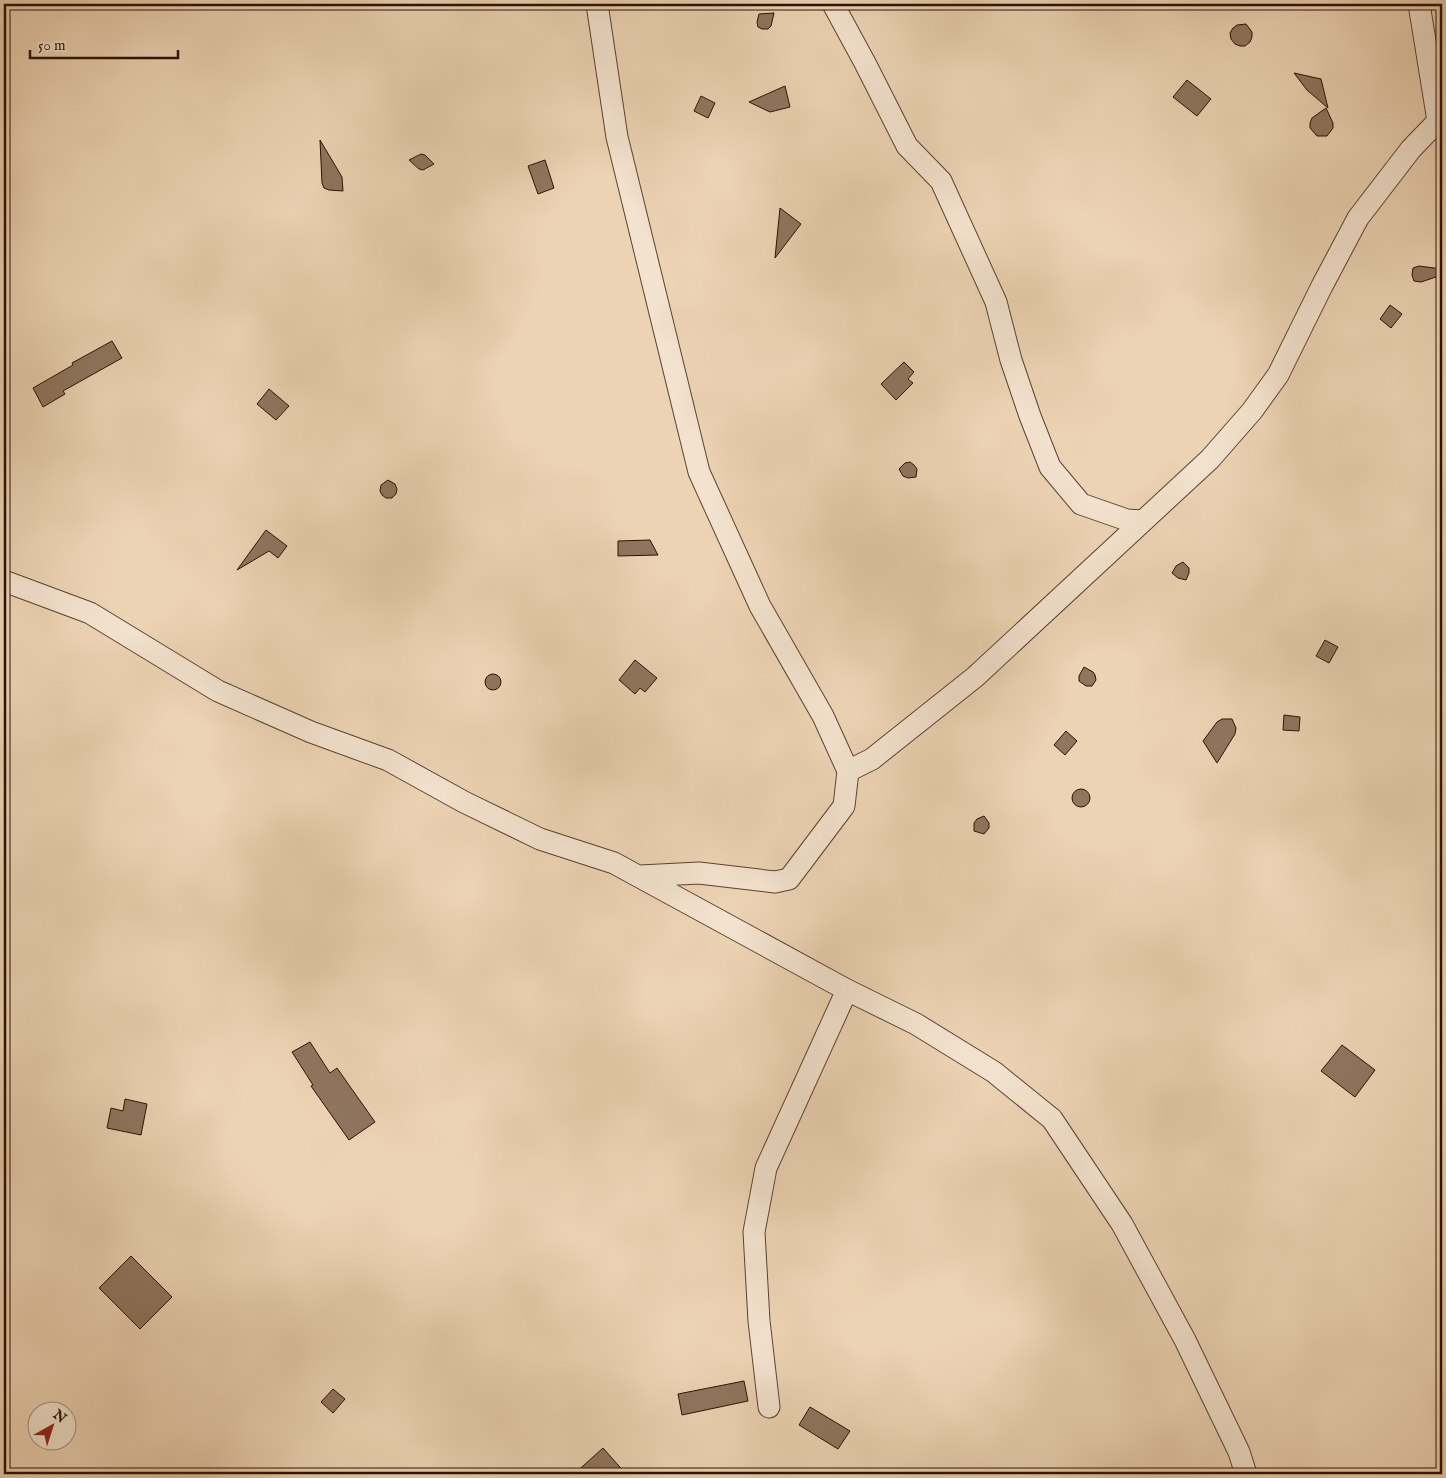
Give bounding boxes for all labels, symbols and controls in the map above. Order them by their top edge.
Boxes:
scale bar [30,28,178,60]
text: 50 m [38,36,66,55]
north arrow [28,1400,78,1450]
text: N [48,1405,70,1427]

